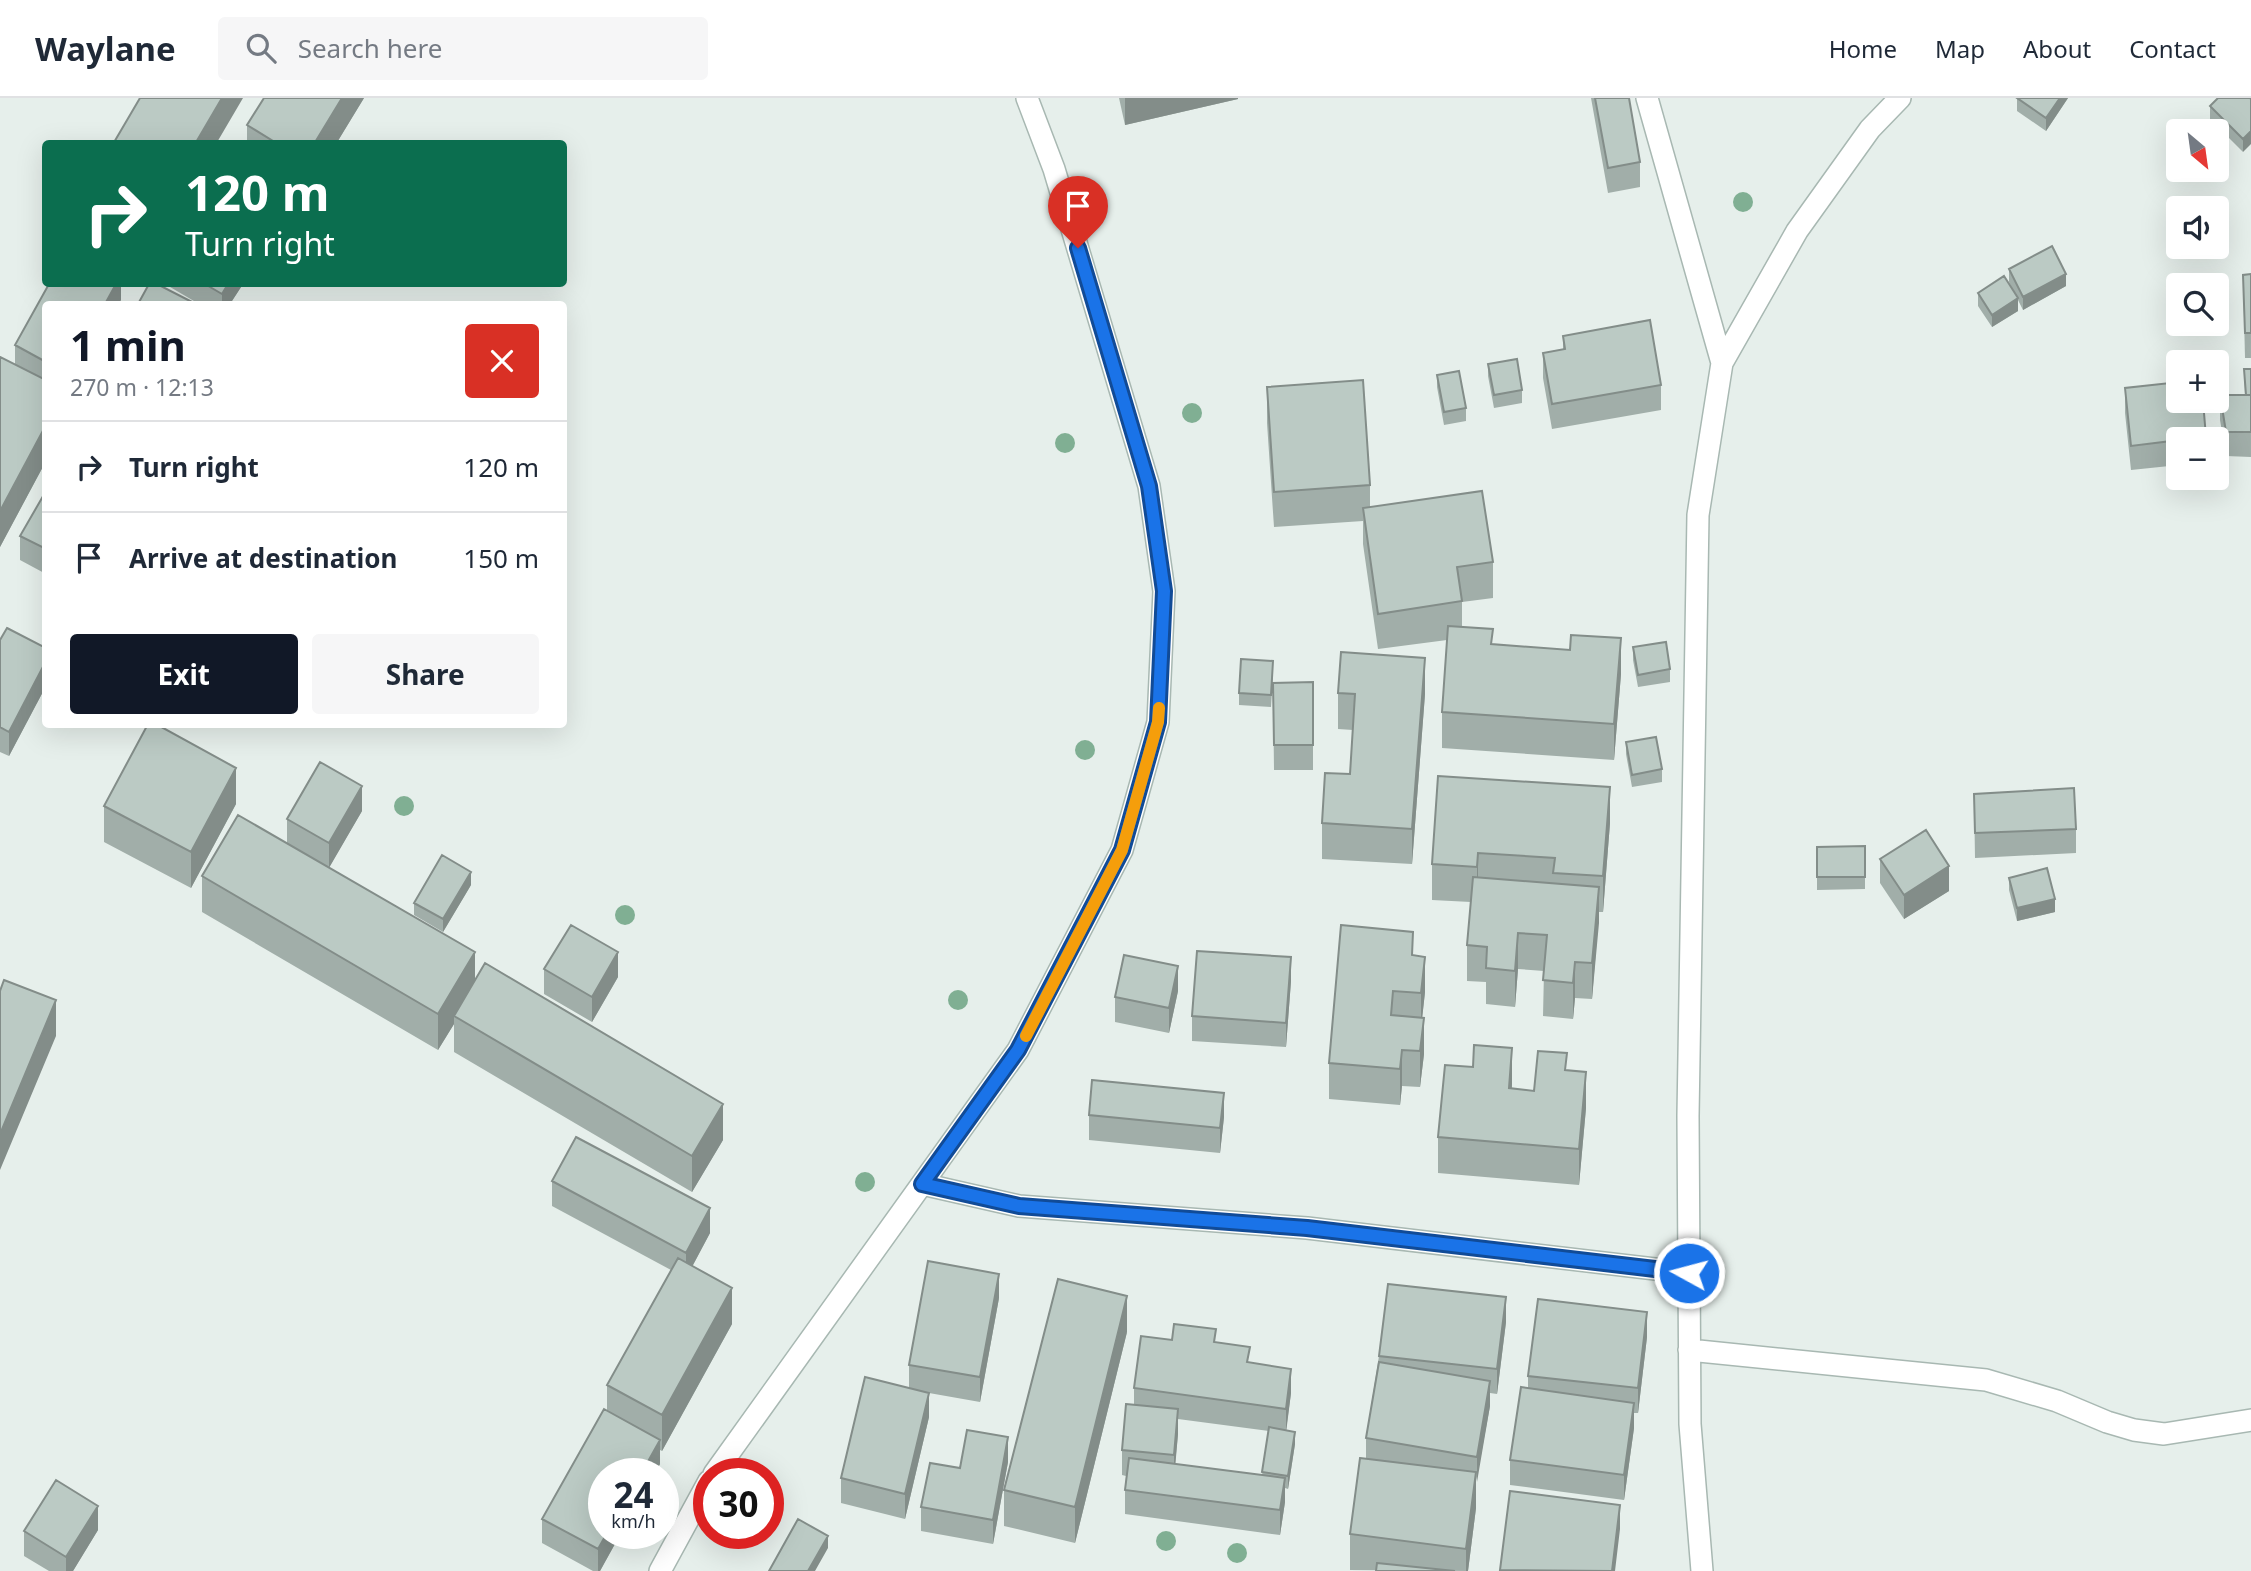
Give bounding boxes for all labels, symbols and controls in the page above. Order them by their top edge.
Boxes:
search box [218,17,708,80]
text: Waylane [35,26,176,71]
icon: search [242,29,280,67]
text: Search here [298,30,442,66]
text: Home [1829,32,1897,65]
text: Map [1935,32,1985,65]
text: About [2023,32,2091,65]
text: Contact [2129,32,2216,65]
north arrow [2166,119,2230,182]
map controls [2166,119,2229,490]
text: 120 m [185,159,330,225]
icon: right [70,168,161,259]
pin [1048,176,1108,248]
icon: arrive [1059,187,1097,225]
button: sound [2166,196,2229,259]
text: Turn right [185,222,335,265]
button: search [2166,273,2229,336]
text: 1 min [70,316,186,373]
button: close [465,324,539,398]
button: + [2166,350,2229,413]
text: 270 m · 12:13 [70,371,214,403]
button: − [2166,427,2229,490]
icon: right [70,448,108,486]
text: Turn right [129,449,259,485]
text: 120 m [463,449,539,485]
icon: arrive [70,539,108,577]
text: Arrive at destination [129,540,398,576]
text: 150 m [463,540,539,576]
button: Exit [70,634,298,714]
button: Share [312,634,539,714]
position arrow [1652,1236,1726,1310]
speed limit sign: 30 [693,1458,784,1549]
text: 24 [613,1471,654,1518]
text: km/h [611,1509,656,1533]

